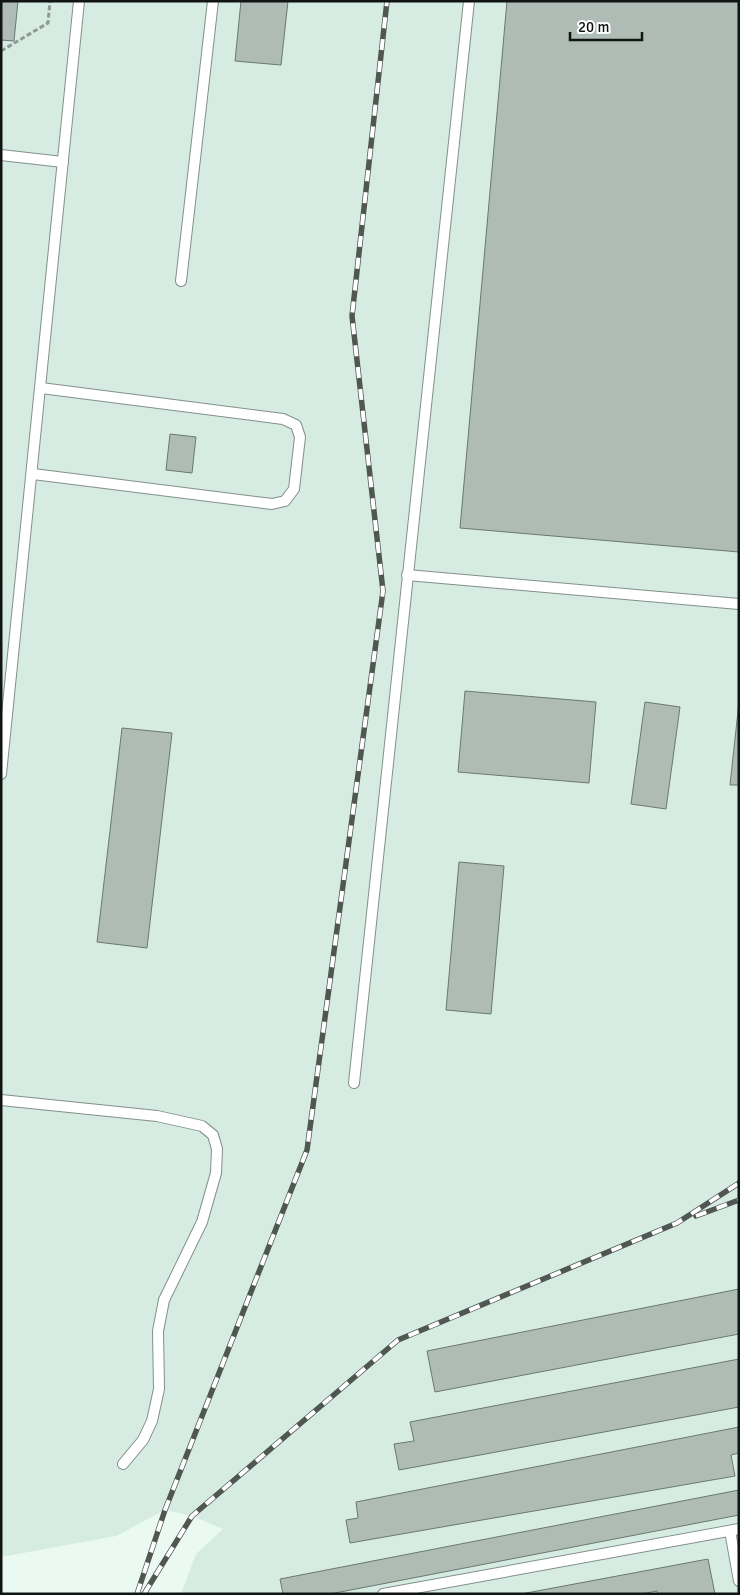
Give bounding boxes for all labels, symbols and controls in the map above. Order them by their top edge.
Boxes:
scale bar [570,10,642,42]
text: 20 m [578,18,609,36]

